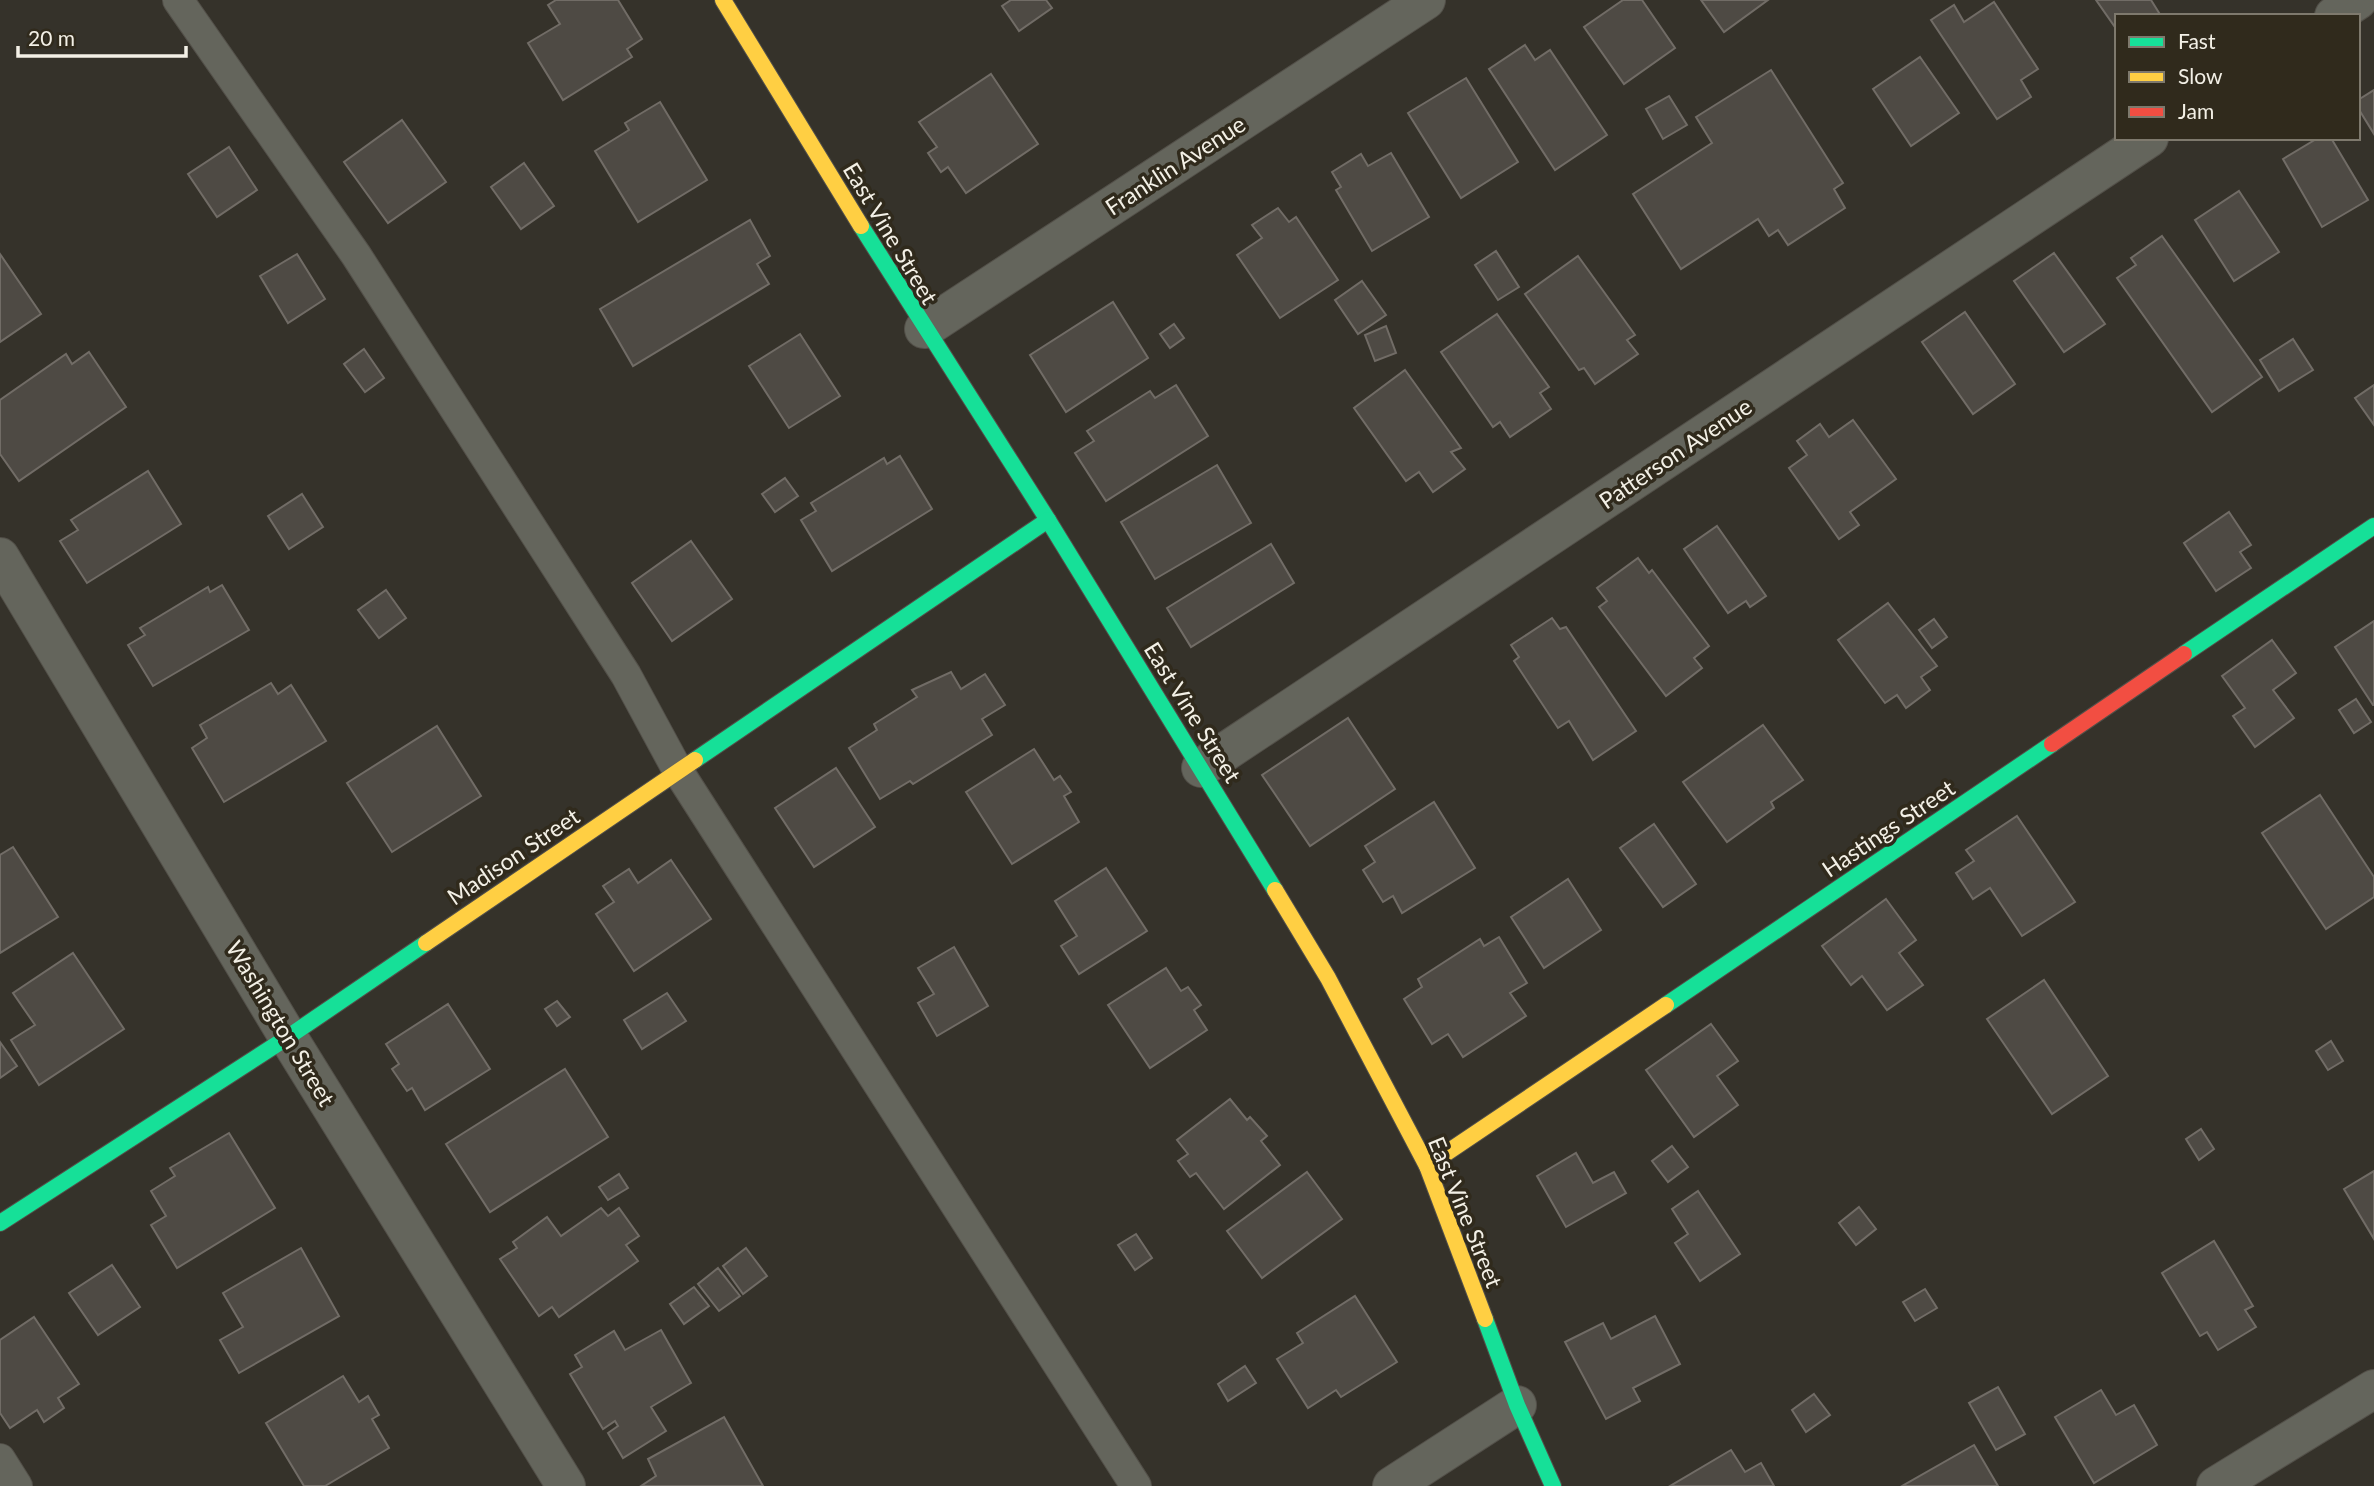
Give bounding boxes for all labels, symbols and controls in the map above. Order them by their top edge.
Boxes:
scale bar [18,14,186,58]
legend [2115,14,2360,140]
text: 20 m [28,25,75,50]
text: Fast [2178,28,2216,53]
text: Slow [2178,63,2223,88]
text: Jam [2178,98,2214,123]
street label: Franklin Avenue [1100,109,1250,221]
street label: East Vine Street [838,157,945,310]
street label: Patterson Avenue [1593,392,1757,514]
street label: East Vine Street [1139,637,1248,788]
street label: Hastings Street [1816,773,1960,883]
street label: Madison Street [442,801,585,910]
street label: Washington Street [221,935,342,1111]
street label: East Vine Street [1423,1132,1509,1292]

